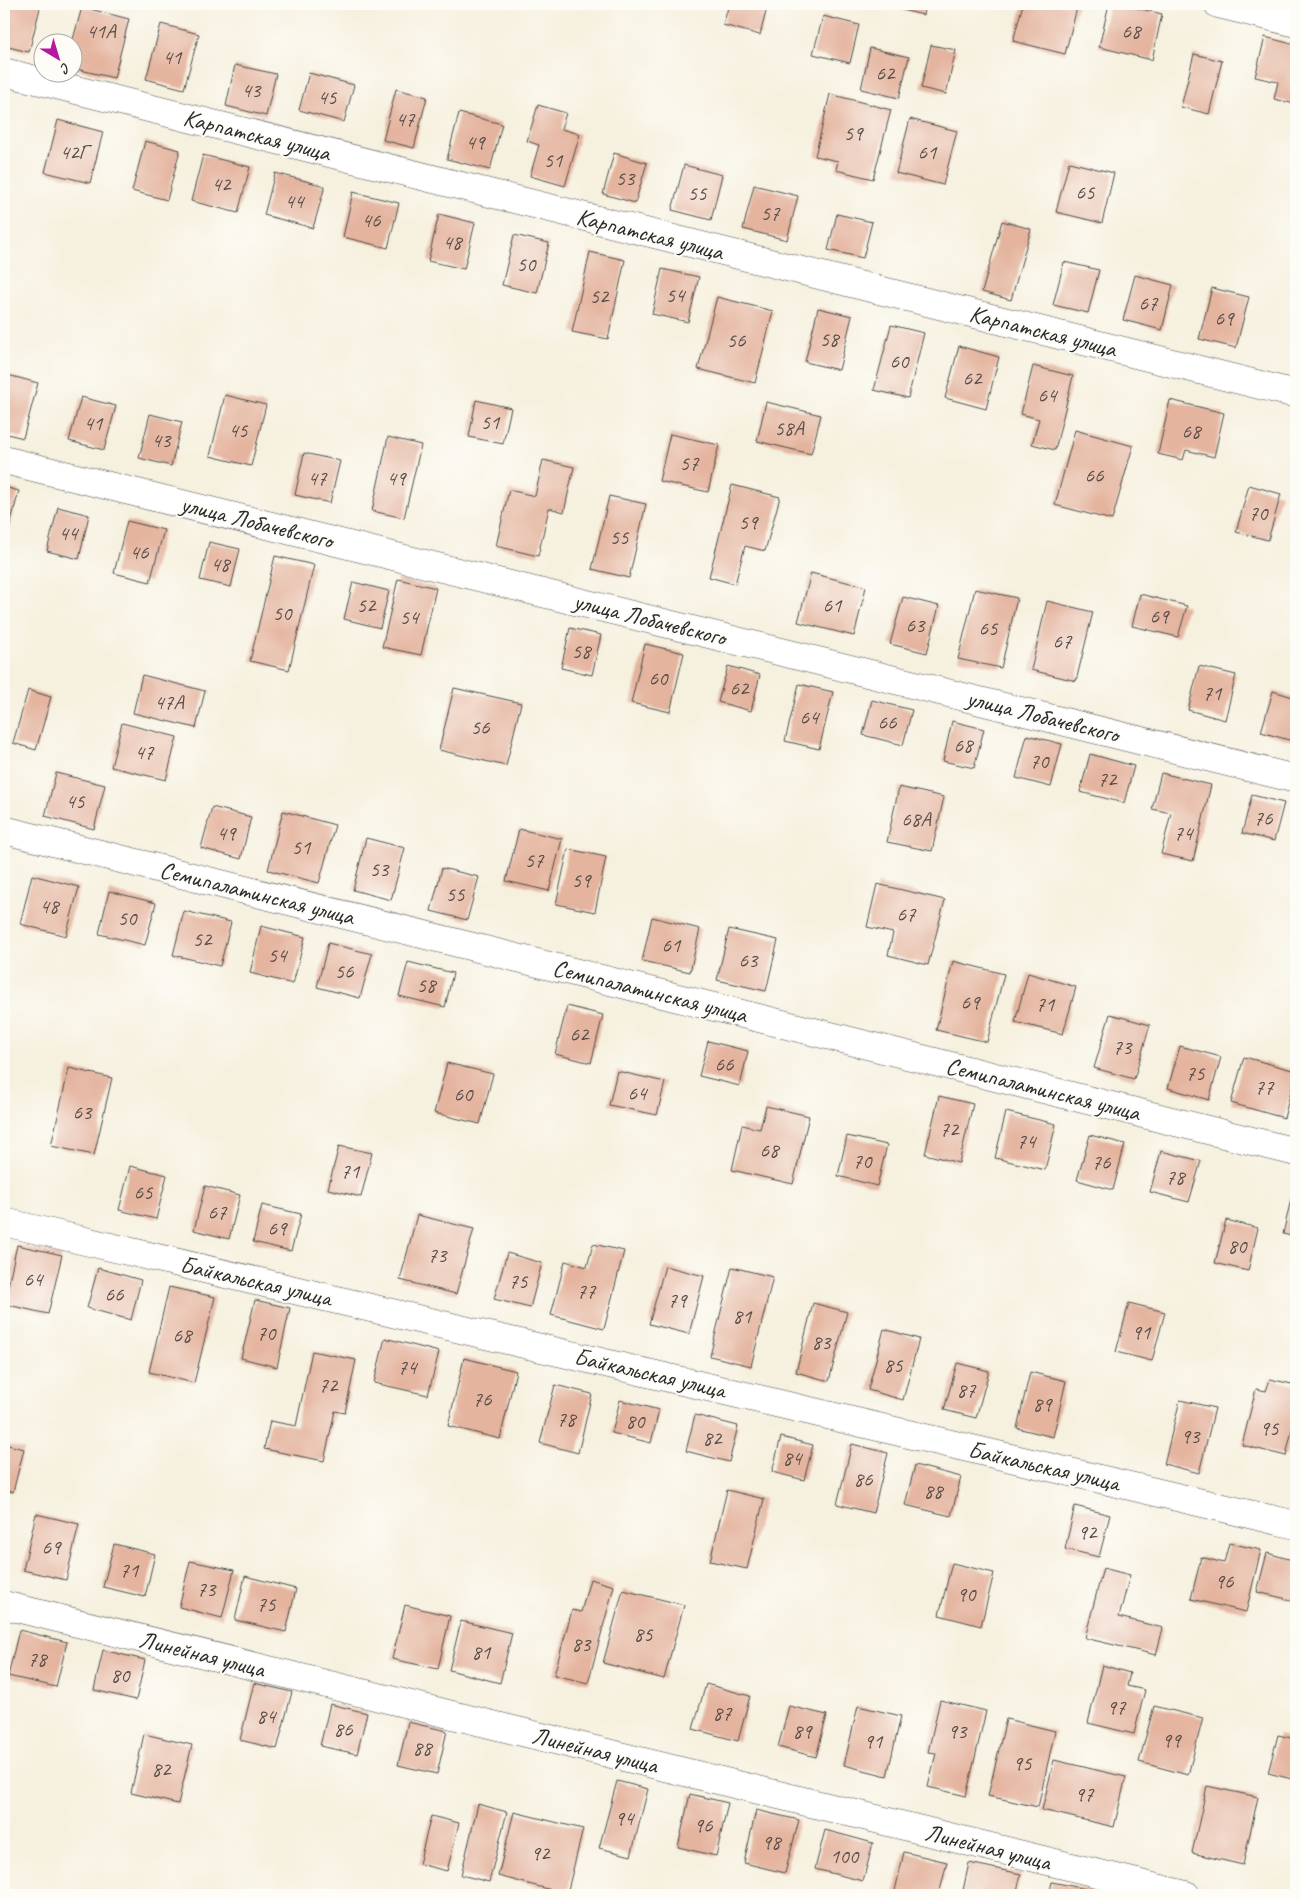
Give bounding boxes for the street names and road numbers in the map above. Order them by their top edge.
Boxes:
street label: Карпатская улица [181,102,335,168]
street label: Карпатская улица [574,201,728,267]
street label: Карпатская улица [967,298,1121,364]
street label: улица Лобачевского [176,488,339,556]
street label: улица Лобачевского [569,585,732,653]
street label: улица Лобачевского [962,682,1125,750]
street label: Семипалатинская улица [157,854,359,932]
street label: Семипалатинская улица [550,952,752,1030]
street label: Семипалатинская улица [943,1050,1145,1128]
street label: Байкальская улица [177,1249,337,1313]
street label: Байкальская улица [571,1341,731,1405]
street label: Байкальская улица [965,1434,1125,1498]
street label: Линейная улица [136,1624,269,1684]
street label: Линейная улица [529,1720,662,1780]
street label: Линейная улица [922,1817,1055,1877]

